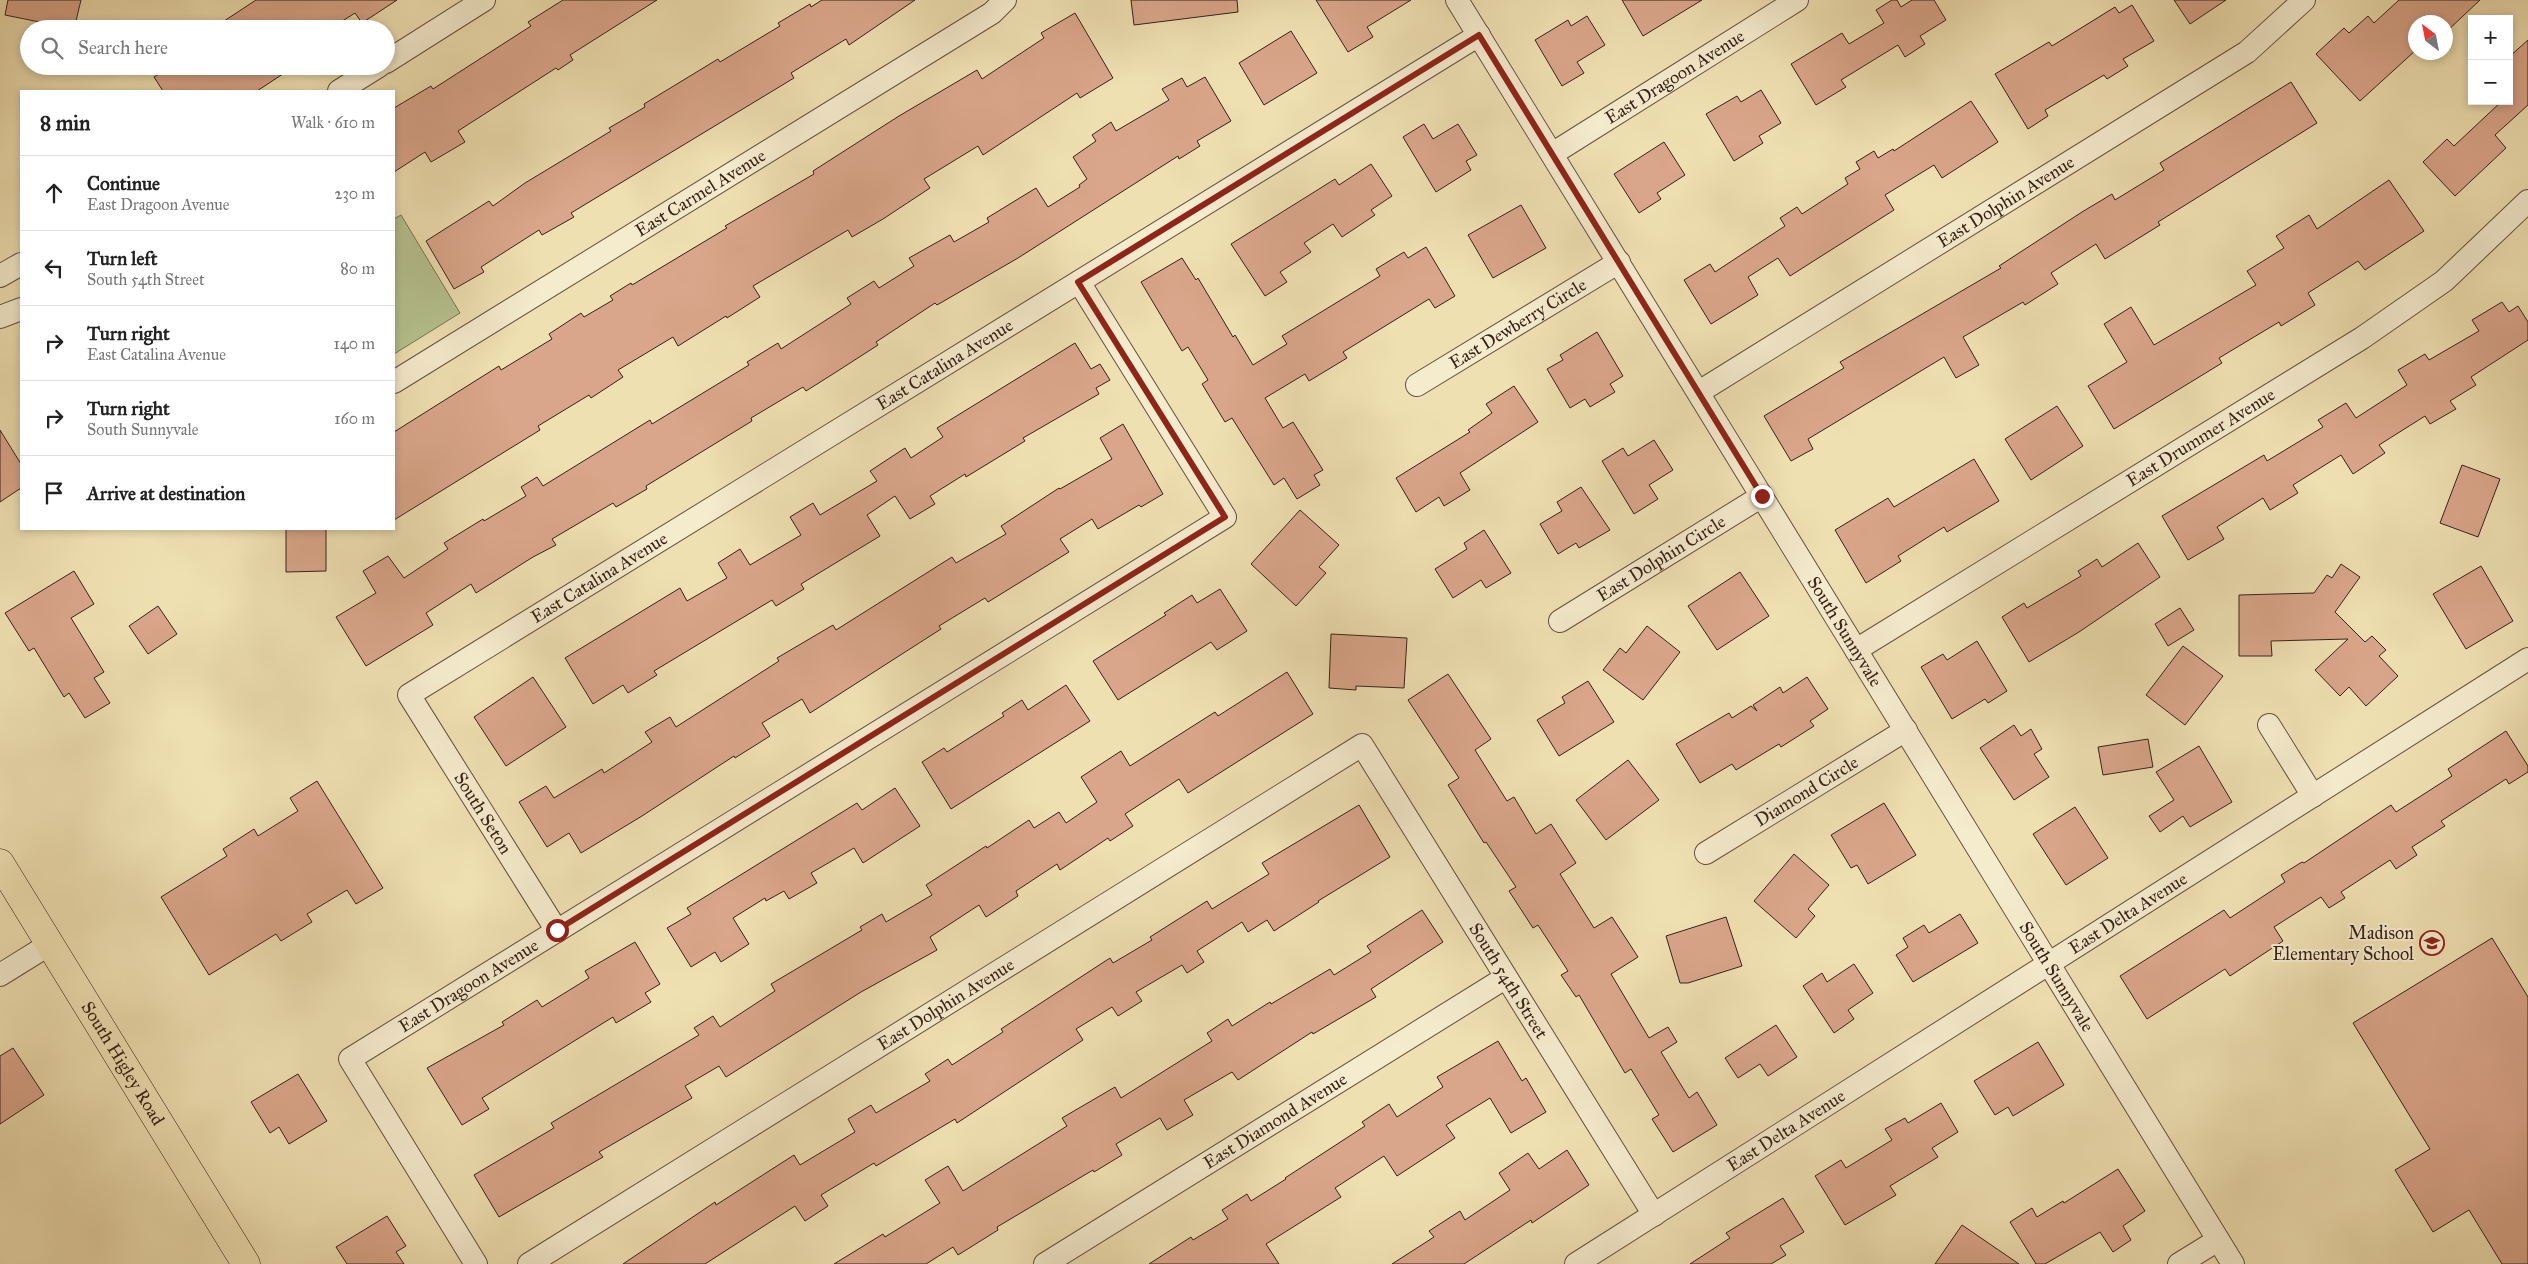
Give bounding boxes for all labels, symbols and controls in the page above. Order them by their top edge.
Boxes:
north arrow [2408,15,2453,60]
map controls [2468,15,2513,105]
button: + [2468,15,2513,60]
search box [20,20,395,75]
street label: East Dragoon Avenue [1601,25,1749,129]
icon: search [38,34,66,62]
text: Search here [78,36,168,59]
button: − [2468,60,2513,105]
text: 8 min [40,110,90,136]
text: Walk · 610 m [291,113,375,132]
street label: East Carmel Avenue [631,144,770,242]
street label: East Dolphin Avenue [1933,151,2078,252]
text: Continue [87,172,160,195]
icon: ahead [40,179,68,207]
text: 230 m [335,184,375,203]
text: East Dragoon Avenue [87,195,230,214]
text: Turn left [87,247,157,270]
icon: left [40,254,68,282]
text: 80 m [340,259,375,278]
text: South 54th Street [87,270,205,289]
street label: East Dewberry Circle [1445,273,1590,374]
street label: East Catalina Avenue [872,314,1017,415]
text: Turn right [87,322,170,345]
icon: right [40,329,68,357]
text: 140 m [334,334,375,353]
text: East Catalina Avenue [87,345,226,364]
street label: East Drummer Avenue [2122,383,2279,492]
text: Turn right [87,397,170,420]
icon: right [40,404,68,432]
text: 160 m [334,409,375,428]
text: South Sunnyvale [87,420,199,439]
icon: arrive [40,479,68,507]
text: Arrive at destination [87,482,245,505]
route end [1751,485,1774,508]
street label: East Dolphin Circle [1593,510,1729,606]
street label: East Catalina Avenue [527,527,672,628]
street label: South Sunnyvale [1802,572,1887,691]
street label: Diamond Circle [1751,751,1862,831]
street label: South Seton [449,768,517,858]
street label: East Delta Avenue [2065,868,2191,959]
street label: South Sunnyvale [2014,917,2099,1036]
route start [546,919,569,942]
street label: South 54th Street [1464,919,1553,1043]
place label: Madison Elementary School [2272,922,2414,965]
school or university icon: Madison Elementary School [2419,930,2445,956]
street label: East Dragoon Avenue [394,934,542,1037]
street label: East Dolphin Avenue [873,953,1018,1055]
street label: South Higley Road [77,997,169,1129]
street label: East Diamond Avenue [1199,1068,1351,1174]
street label: East Delta Avenue [1723,1085,1849,1176]

